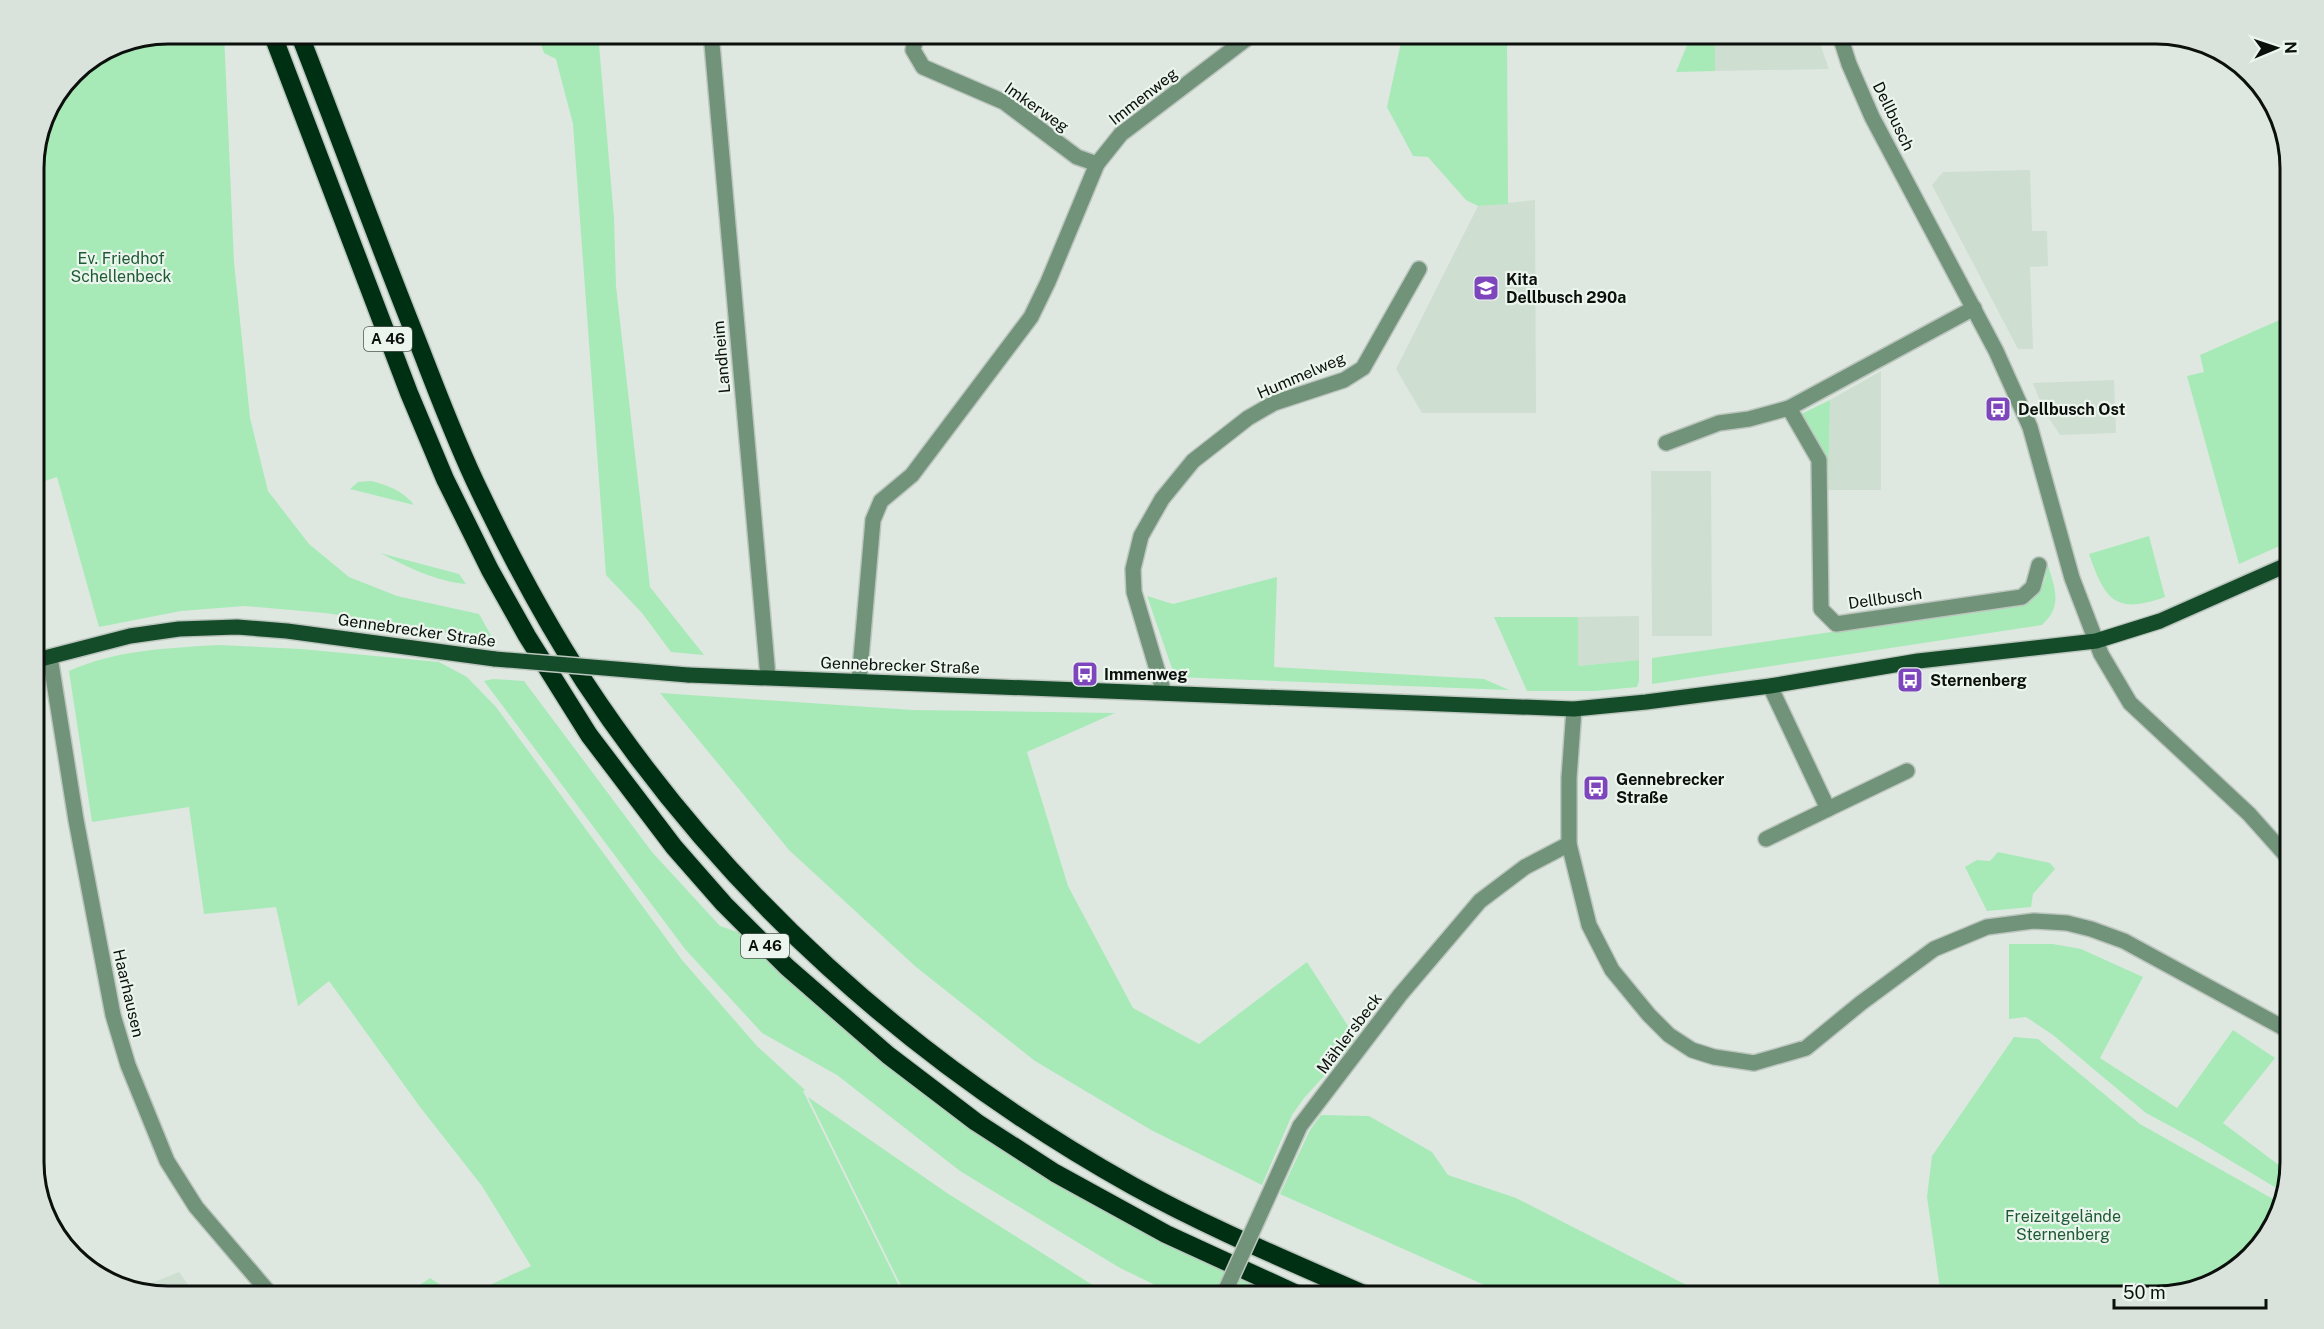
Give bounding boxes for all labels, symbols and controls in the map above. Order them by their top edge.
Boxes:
north arrow [2246,18,2306,78]
text: N [2281,41,2300,54]
street label: Immenweg [1105,64,1181,129]
street label: Imkerweg [1001,78,1072,136]
street label: Dellbusch [1869,79,1918,154]
park label: Ev. Friedhof Schellenbeck [70,249,172,286]
place label: Kita Dellbusch 290a [1506,270,1626,307]
school or university icon: Kita Dellbusch 290a [1471,273,1501,303]
street label: Landheim [709,320,734,394]
road number: A 46 [364,327,412,351]
street label: Hummelweg [1254,348,1348,403]
bus stop icon: Dellbusch Ost [1983,394,2013,424]
place label: Dellbusch Ost [2018,400,2126,419]
street label: Dellbusch [1847,584,1923,613]
street label: Gennebrecker Straße [337,610,497,651]
street label: Gennebrecker Straße [820,653,980,678]
bus stop icon: Immenweg [1070,659,1100,689]
place label: Immenweg [1104,665,1188,684]
bus stop icon: Sternenberg [1895,665,1925,695]
place label: Sternenberg [1930,671,2027,690]
place label: Gennebrecker Straße [1616,770,1725,807]
bus stop icon: Gennebrecker Straße [1581,773,1611,803]
road number: A 46 [741,934,789,958]
street label: Haarhausen [109,947,148,1039]
street label: Mählersbeck [1313,989,1386,1077]
park label: Freizeitgelände Sternenberg [2005,1207,2121,1244]
scale bar [2114,1272,2266,1310]
text: 50 m [2123,1282,2166,1303]

